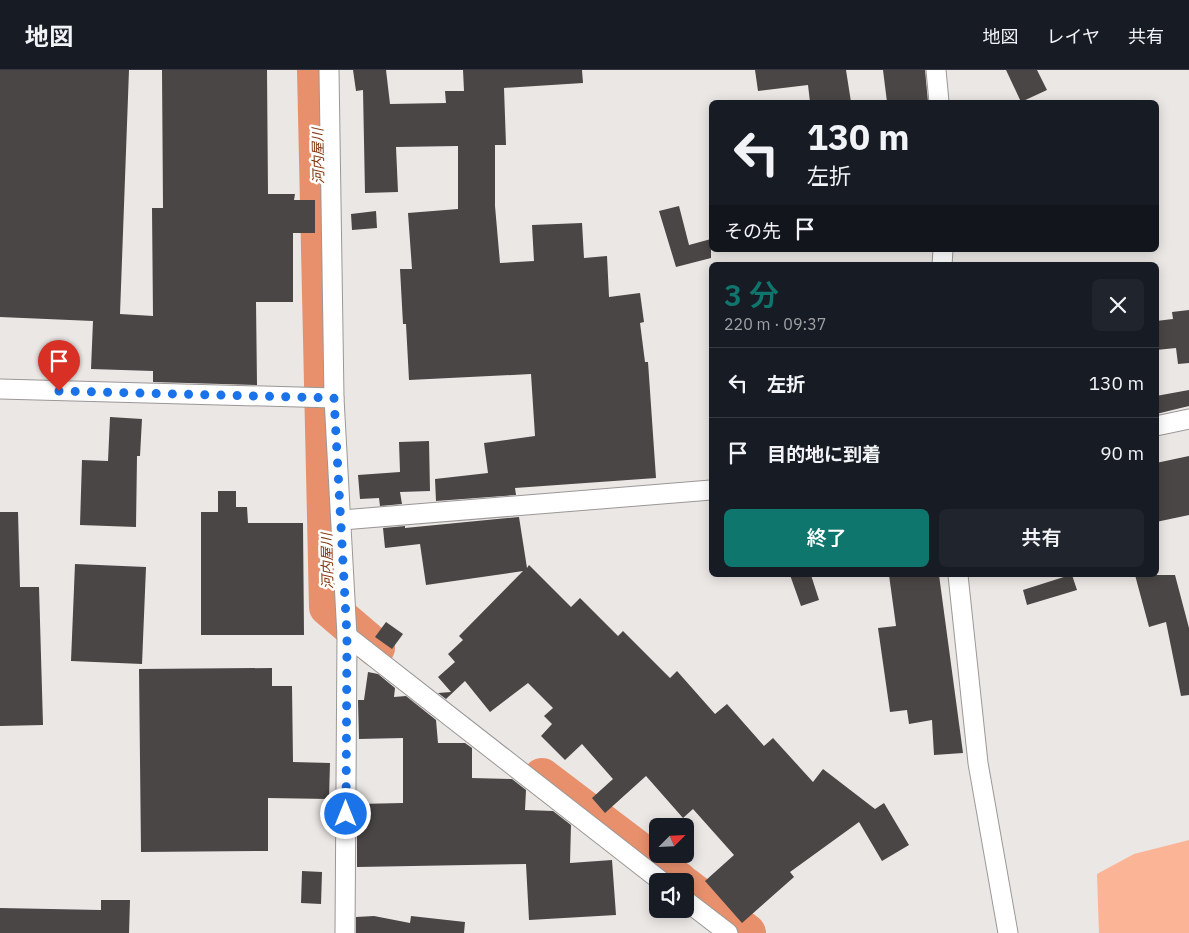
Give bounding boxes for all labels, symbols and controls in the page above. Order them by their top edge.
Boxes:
text: 地図 [25,20,73,52]
text: 地図 [983,25,1019,48]
text: レイヤ [1047,25,1100,48]
text: 共有 [1128,25,1164,48]
text: 130 m [807,114,910,160]
icon: left [724,120,789,185]
water label: 河内屋川 [308,126,327,184]
text: 左折 [807,161,851,190]
icon: arrive [791,215,819,243]
text: その先 [724,219,781,243]
text: 3 分 [724,275,779,314]
button: close [1092,279,1144,331]
text: 220 m · 09:37 [724,314,826,334]
pin [38,340,80,391]
icon: arrive [45,347,73,375]
icon: left [724,369,752,397]
text: 130 m [1089,371,1144,395]
text: 左折 [767,372,805,396]
icon: arrive [724,439,752,467]
text: 90 m [1100,441,1144,465]
text: 目的地に到着 [767,442,881,466]
button: 終了 [724,509,929,567]
button: 共有 [939,509,1144,567]
water label: 河内屋川 [317,531,336,589]
position arrow [319,787,371,839]
north arrow [649,818,694,862]
map controls [649,818,694,918]
button: sound [649,873,694,918]

